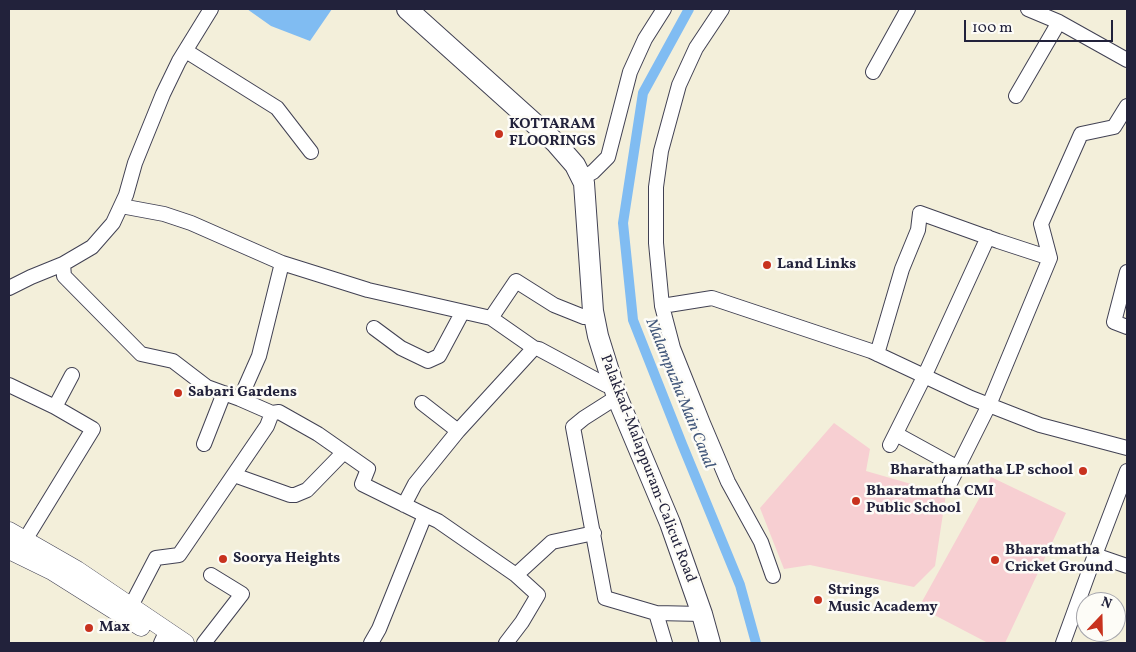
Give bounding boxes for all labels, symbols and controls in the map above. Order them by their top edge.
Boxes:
scale bar [966,10,1115,42]
text: 100 m [972,18,1012,39]
place label: KOTTARAM FLOORINGS [509,116,596,151]
marker: KOTTARAM FLOORINGS [493,128,505,140]
place label: Land Links [777,256,856,274]
marker: Land Links [761,259,773,271]
water label: Malampuzha Main Canal [640,316,718,472]
street label: Palakkad-Malappuram-Calicut Road [595,353,699,585]
place label: Sabari Gardens [188,384,297,402]
marker: Sabari Gardens [172,387,184,399]
place label: Bharathamatha LP school [890,462,1073,480]
marker: Bharathamatha LP school [1077,465,1089,477]
place label: Bharatmatha CMI Public School [866,483,994,518]
marker: Bharatmatha CMI Public School [850,495,862,507]
place label: Bharatmatha Cricket Ground [1005,542,1113,577]
place label: Soorya Heights [233,550,340,568]
marker: Soorya Heights [217,553,229,565]
marker: Bharatmatha Cricket Ground [989,554,1001,566]
place label: Strings Music Academy [828,582,938,617]
north arrow [1076,592,1126,642]
text: N [1098,593,1114,614]
marker: Strings Music Academy [812,594,824,606]
place label: Max [99,619,130,637]
marker: Max [83,622,95,634]

